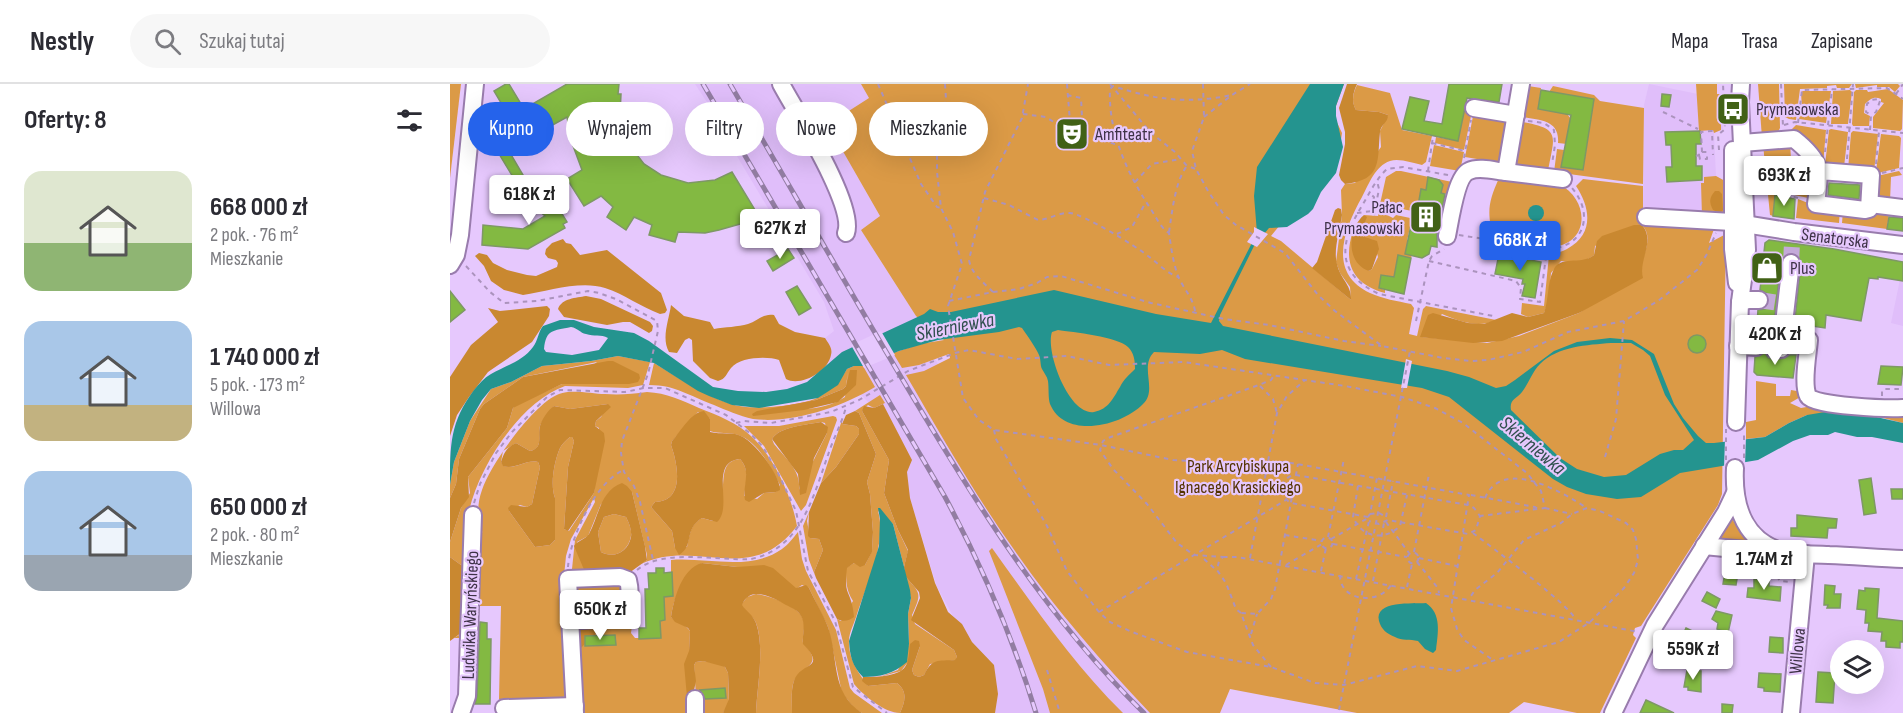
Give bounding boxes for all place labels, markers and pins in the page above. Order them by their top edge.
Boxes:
bus stop icon: Prymasowska [1715,91,1751,127]
place label: Prymasowska [1756,99,1839,120]
theatre icon: Amfiteatr [1054,116,1090,152]
place label: Amfiteatr [1094,124,1153,145]
pin: 693K zł [1729,156,1839,207]
pin: 618K zł [474,175,584,226]
place label: Pałac Prymasowski [1324,197,1403,239]
building icon: Pałac Prymasowski [1408,199,1444,235]
pin: 627K zł [725,209,835,260]
pin: 668K zł [1465,221,1575,272]
shop icon: Plus [1749,250,1785,286]
place label: Plus [1790,258,1815,279]
pin: 420K zł [1720,315,1830,366]
pin: 1.74M zł [1702,540,1826,591]
pin: 650K zł [545,590,655,641]
pin: 559K zł [1638,630,1748,681]

